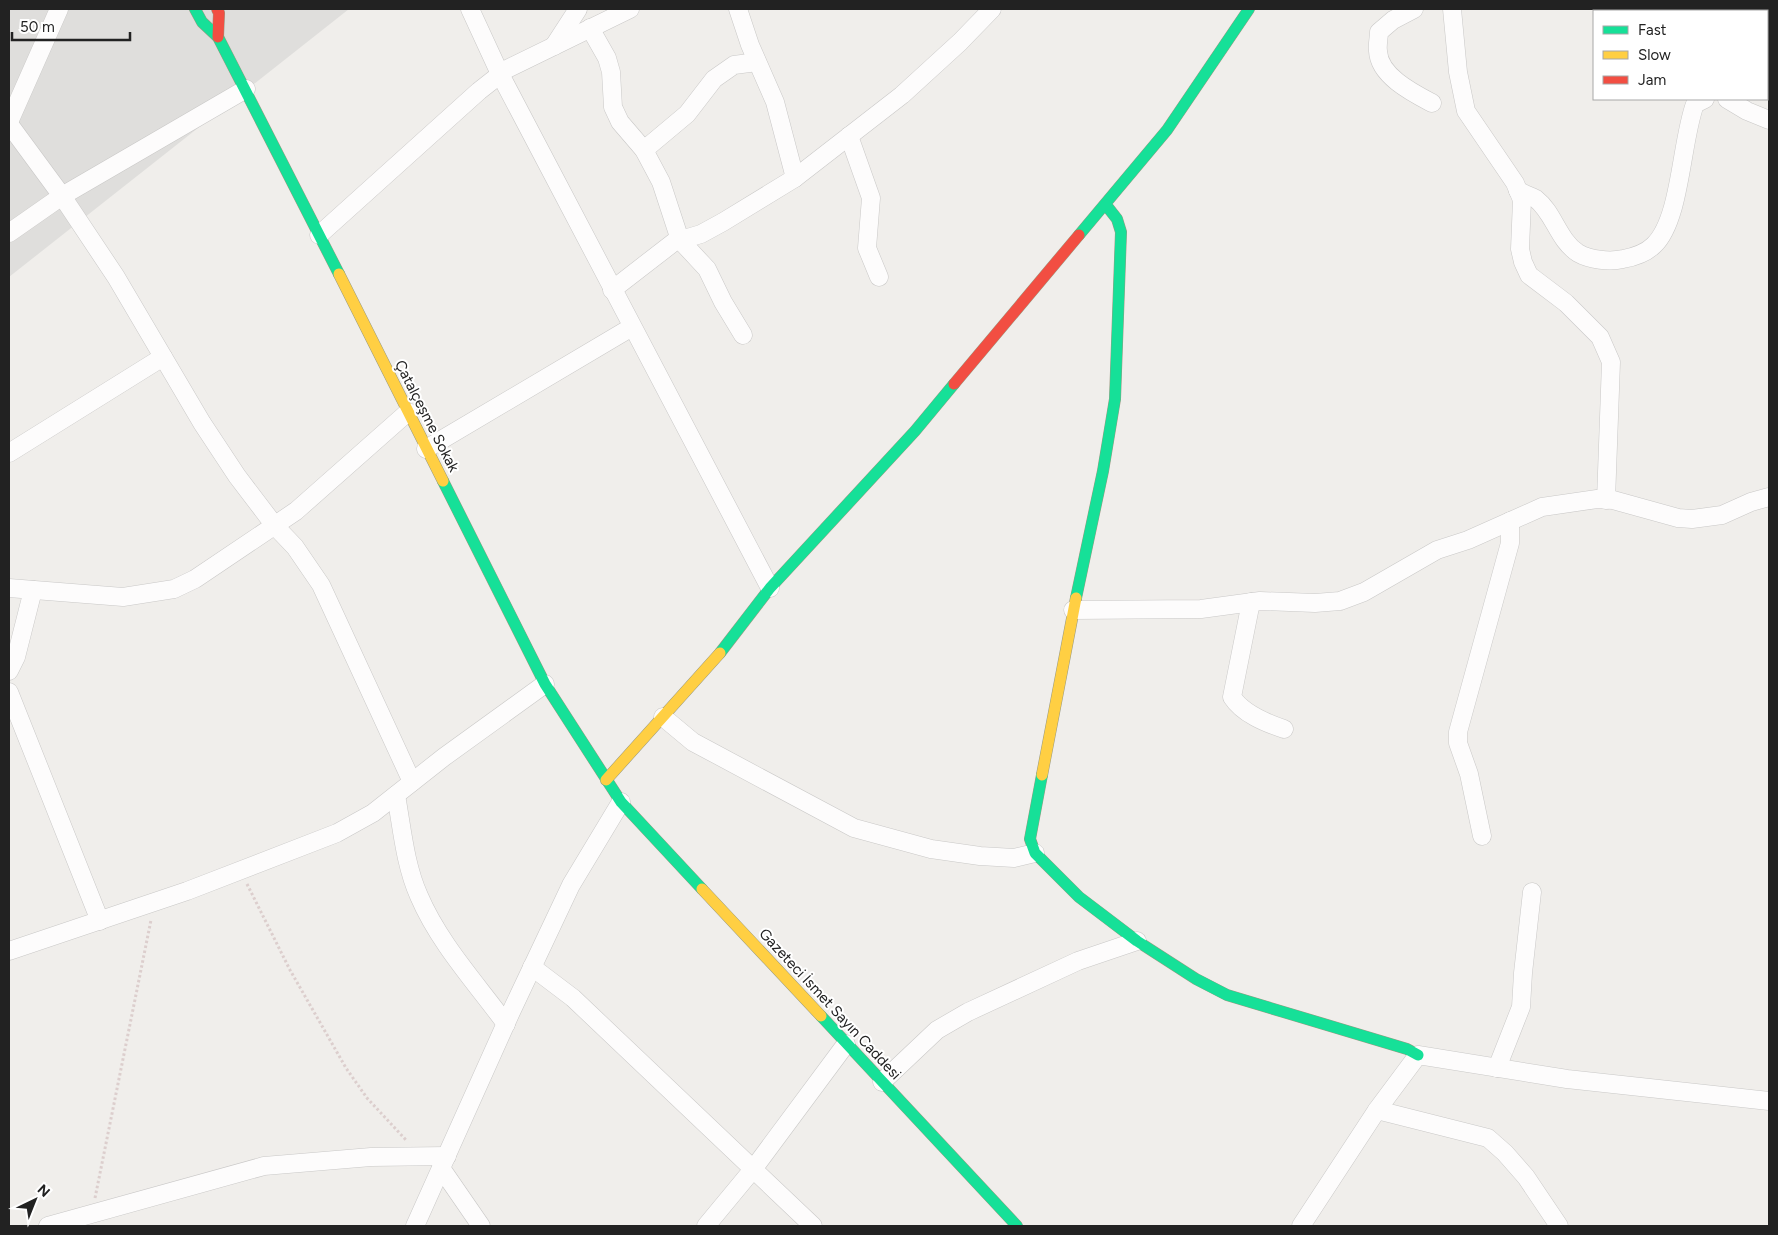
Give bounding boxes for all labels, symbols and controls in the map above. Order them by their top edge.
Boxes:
scale bar [12,10,130,42]
legend [1593,10,1768,100]
text: 50 m [20,18,55,36]
text: Fast [1638,21,1667,39]
text: Slow [1638,46,1671,64]
text: Jam [1638,71,1666,89]
street label: Çatalçeşme Sokak [391,357,463,476]
street label: Gazeteci İsmet Sayın Caddesi [755,925,905,1083]
north arrow [10,1175,60,1225]
text: N [34,1181,53,1201]

